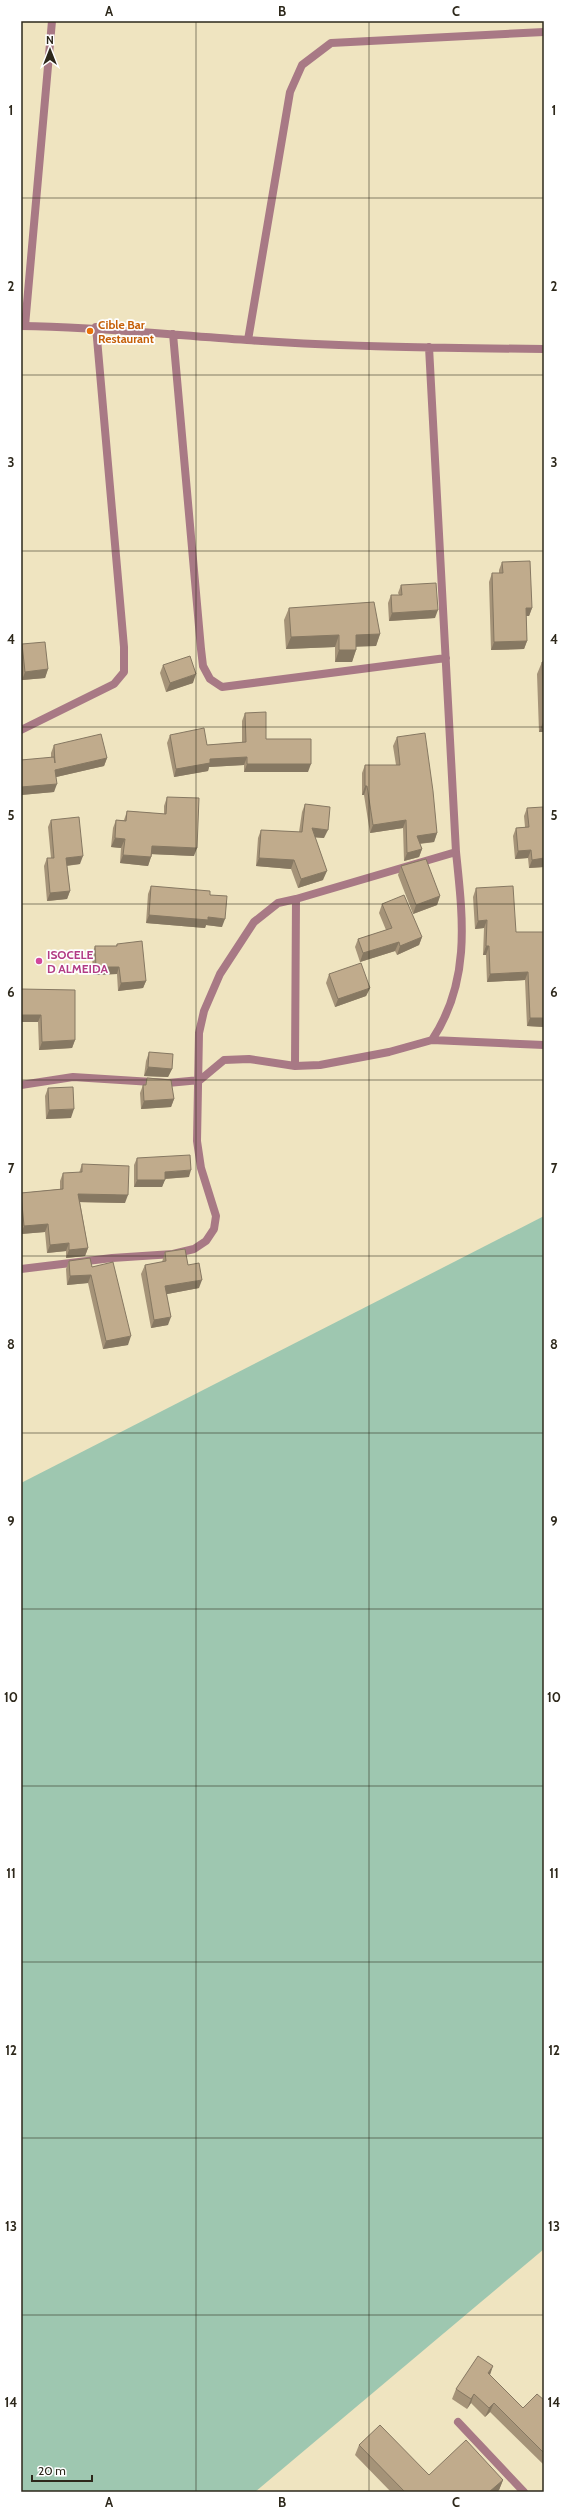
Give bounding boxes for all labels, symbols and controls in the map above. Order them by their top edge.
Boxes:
text: A [105,3,114,19]
text: B [278,3,286,19]
text: C [452,3,460,19]
north arrow [30,30,70,70]
text: N [46,33,54,47]
text: 1 [9,102,13,118]
text: 1 [552,102,556,118]
text: 2 [8,278,15,294]
text: 2 [551,278,558,294]
place label: Cible Bar Restaurant [98,317,154,346]
marker: Cible Bar Restaurant [85,326,95,336]
text: 3 [7,454,15,470]
text: 3 [550,454,558,470]
text: 4 [7,631,15,647]
text: 4 [550,631,558,647]
text: 5 [8,807,15,823]
text: 5 [551,807,558,823]
place label: ISOCELE D ALMEIDA [47,947,108,976]
marker: ISOCELE D ALMEIDA [34,956,44,966]
text: 6 [7,984,15,1000]
text: 6 [550,984,558,1000]
text: 7 [8,1160,15,1176]
text: 7 [551,1160,558,1176]
text: 8 [7,1336,15,1352]
text: 8 [550,1336,558,1352]
text: 9 [7,1513,15,1529]
text: 9 [550,1513,558,1529]
text: 10 [4,1689,18,1705]
text: 10 [547,1689,561,1705]
text: 11 [6,1865,16,1881]
text: 11 [549,1865,559,1881]
text: 12 [5,2042,17,2058]
text: 12 [548,2042,560,2058]
text: 13 [5,2218,17,2234]
text: 13 [548,2218,560,2234]
text: 14 [5,2394,17,2410]
text: 14 [548,2394,560,2410]
scale bar [32,2457,92,2483]
text: 20 m [38,2463,66,2478]
text: A [105,2494,114,2510]
text: B [278,2494,286,2510]
text: C [452,2494,460,2510]

